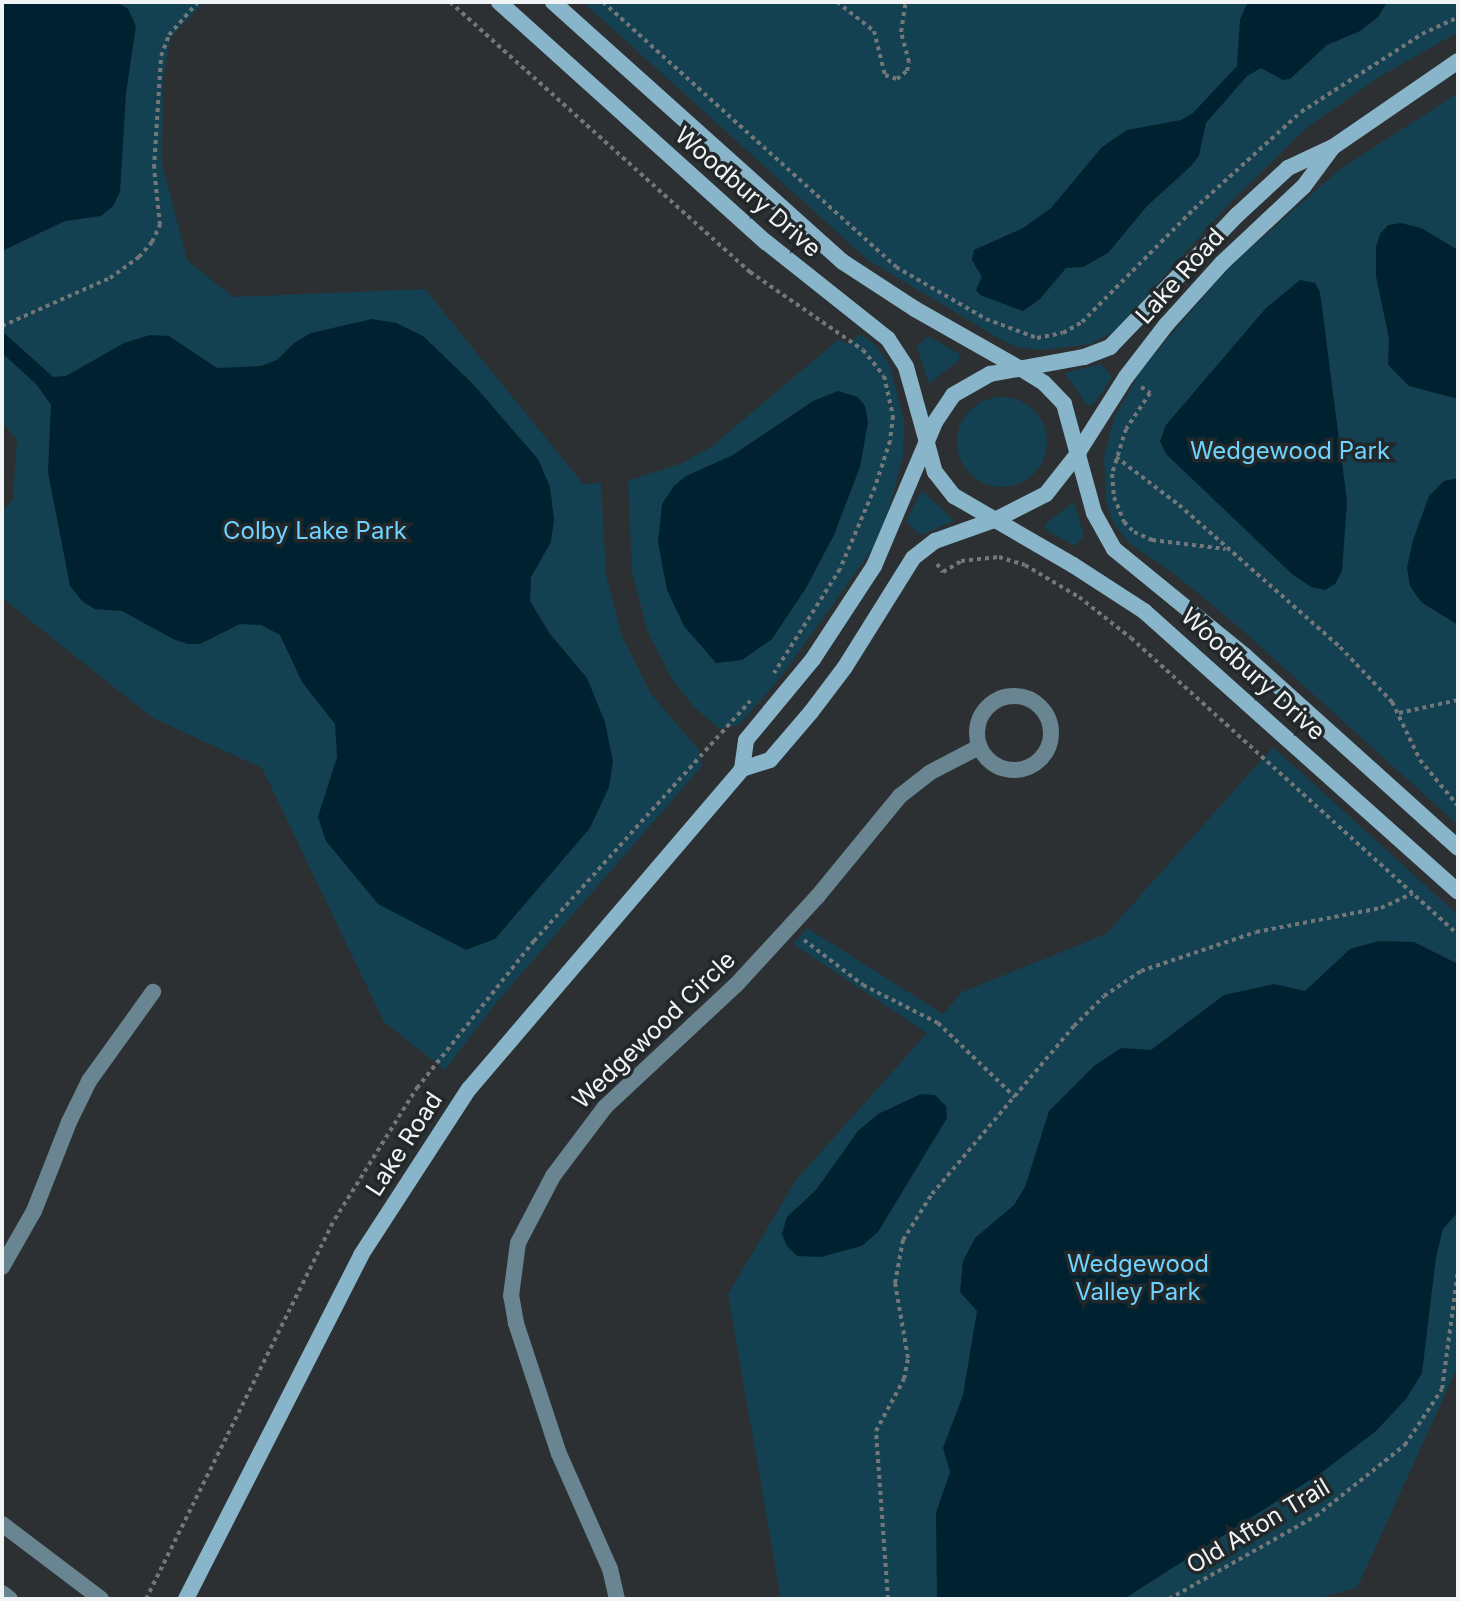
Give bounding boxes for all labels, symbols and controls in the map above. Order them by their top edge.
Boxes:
street label: Woodbury Drive [669,121,827,263]
street label: Lake Road [1130,222,1230,330]
park label: Wedgewood Park [1190,437,1390,465]
park label: Colby Lake Park [223,517,407,545]
street label: Woodbury Drive [1175,602,1331,746]
street label: Wedgewood Circle [567,945,741,1115]
street label: Lake Road [360,1087,448,1201]
park label: Wedgewood Valley Park [1067,1250,1209,1306]
street label: Old Afton Trail [1181,1472,1335,1580]

